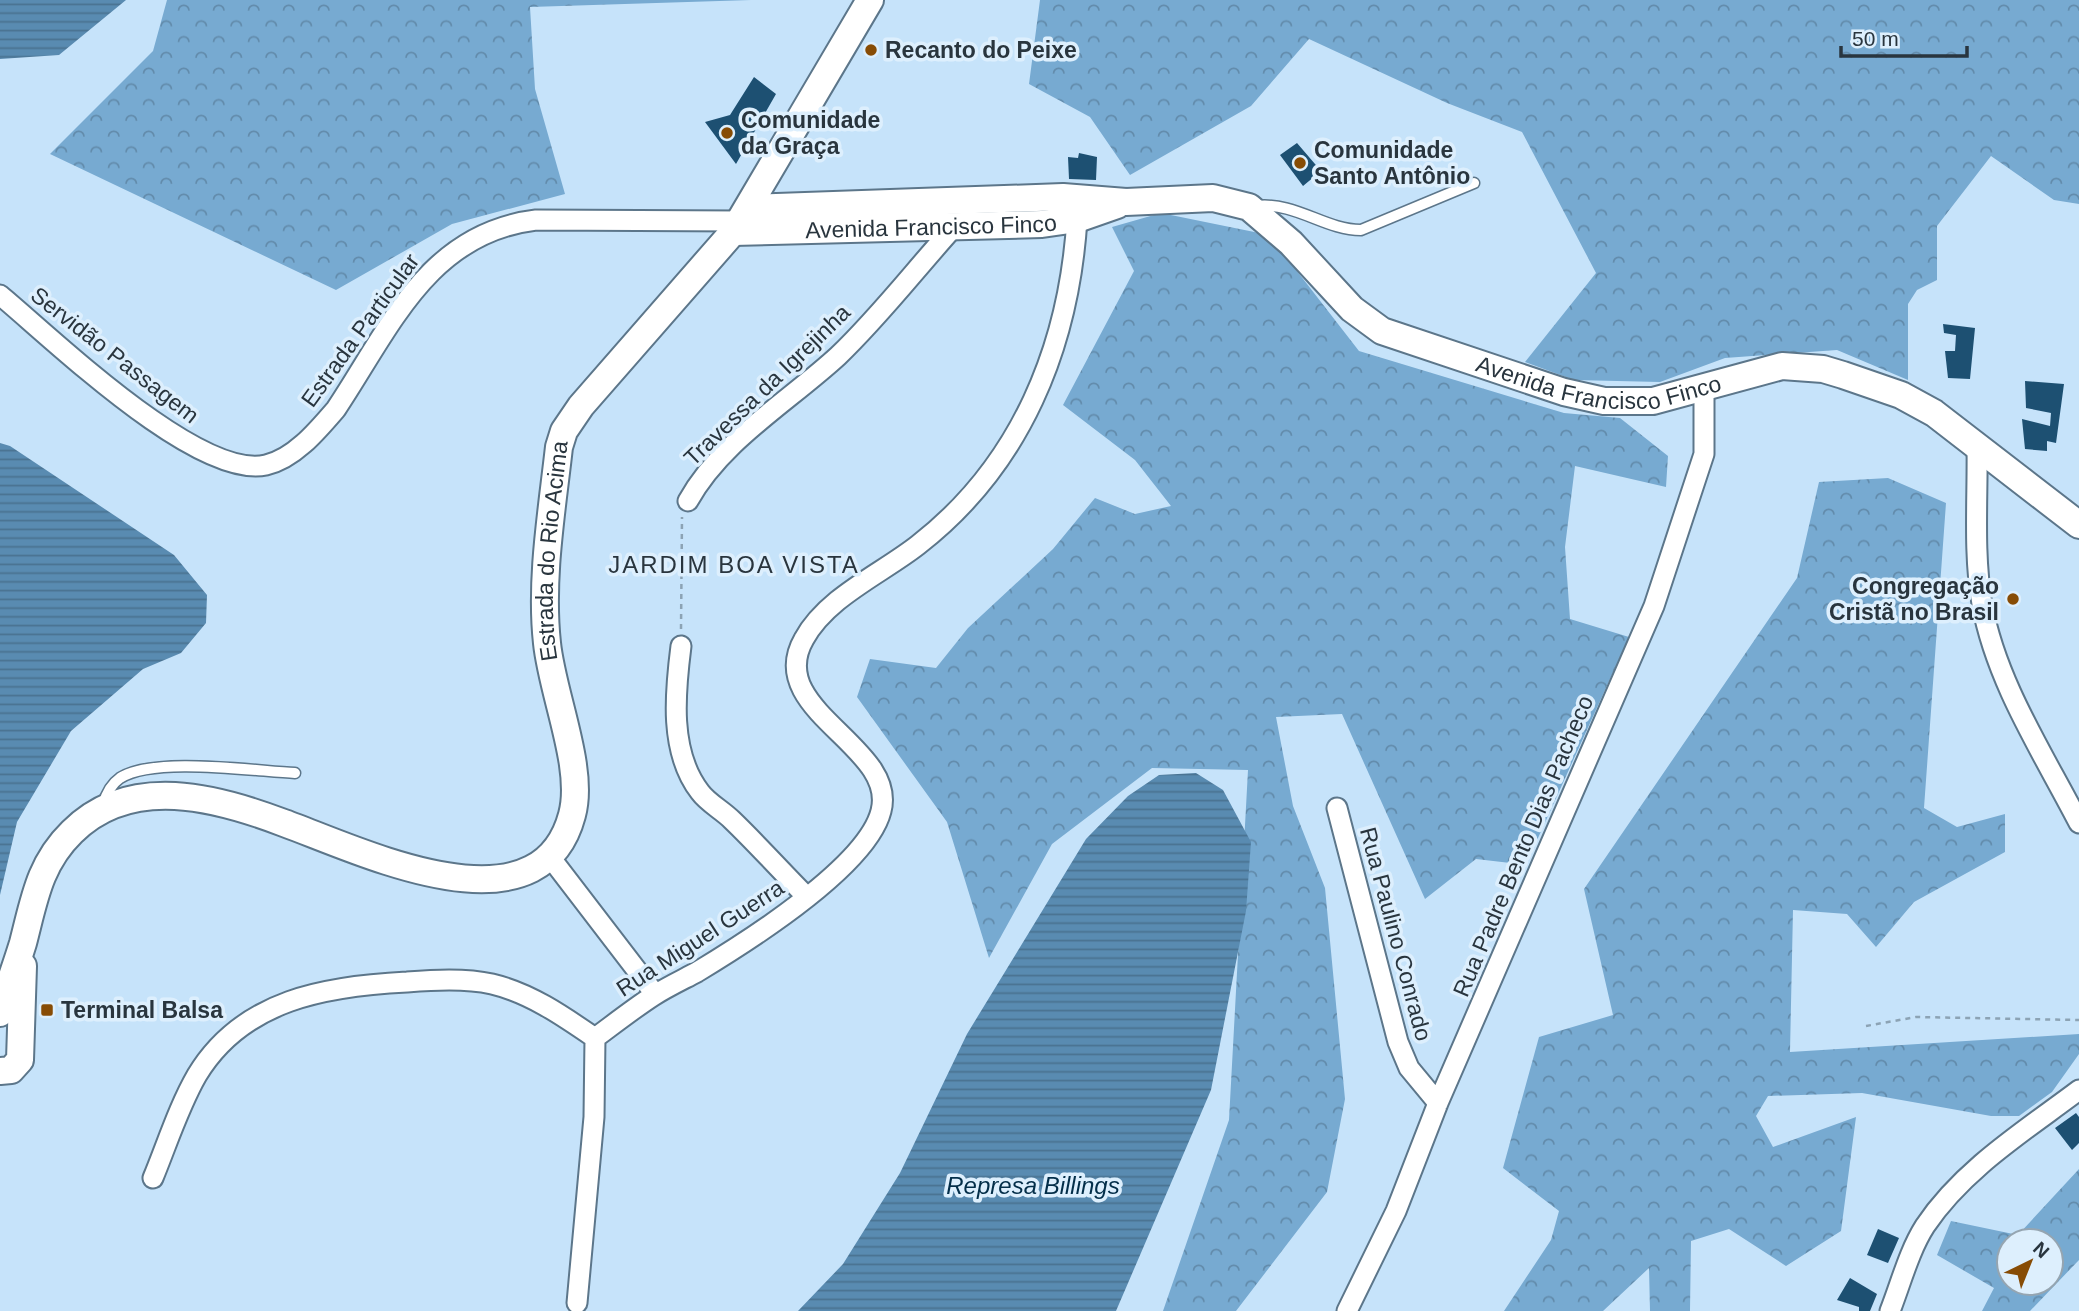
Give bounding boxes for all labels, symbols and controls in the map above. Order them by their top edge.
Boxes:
scale bar [1841,14,1967,58]
text: 50 m [1852,27,1899,50]
place label: Recanto do Peixe [885,37,1077,63]
marker: Recanto do Peixe [863,42,879,58]
place label: Comunidade da Graça [741,107,880,159]
marker: Comunidade da Graça [719,125,735,141]
place label: Comunidade Santo Antônio [1314,137,1470,189]
marker: Comunidade Santo Antônio [1292,155,1308,171]
street label: Avenida Francisco Finco [805,209,1058,243]
street label: Estrada Particular [296,248,424,412]
street label: Servidão Passagem [26,281,204,429]
street label: Travessa da Igrejinha [679,299,855,471]
street label: Avenida Francisco Finco [1473,351,1724,415]
street label: Estrada do Rio Acima [532,439,573,663]
district label: JARDIM BOA VISTA [608,551,860,578]
place label: Congregação Cristã no Brasil [1829,573,1999,625]
marker: Congregação Cristã no Brasil [2005,591,2021,607]
street label: Rua Padre Bento Dias Pacheco [1448,691,1598,1001]
street label: Rua Paulino Conrado [1355,824,1437,1044]
street label: Rua Miguel Guerra [611,874,789,1002]
place label: Terminal Balsa [61,997,223,1023]
marker: Terminal Balsa [39,1002,55,1018]
water label: Represa Billings [946,1172,1120,1199]
north arrow [1995,1227,2065,1297]
text: N [2029,1238,2053,1262]

